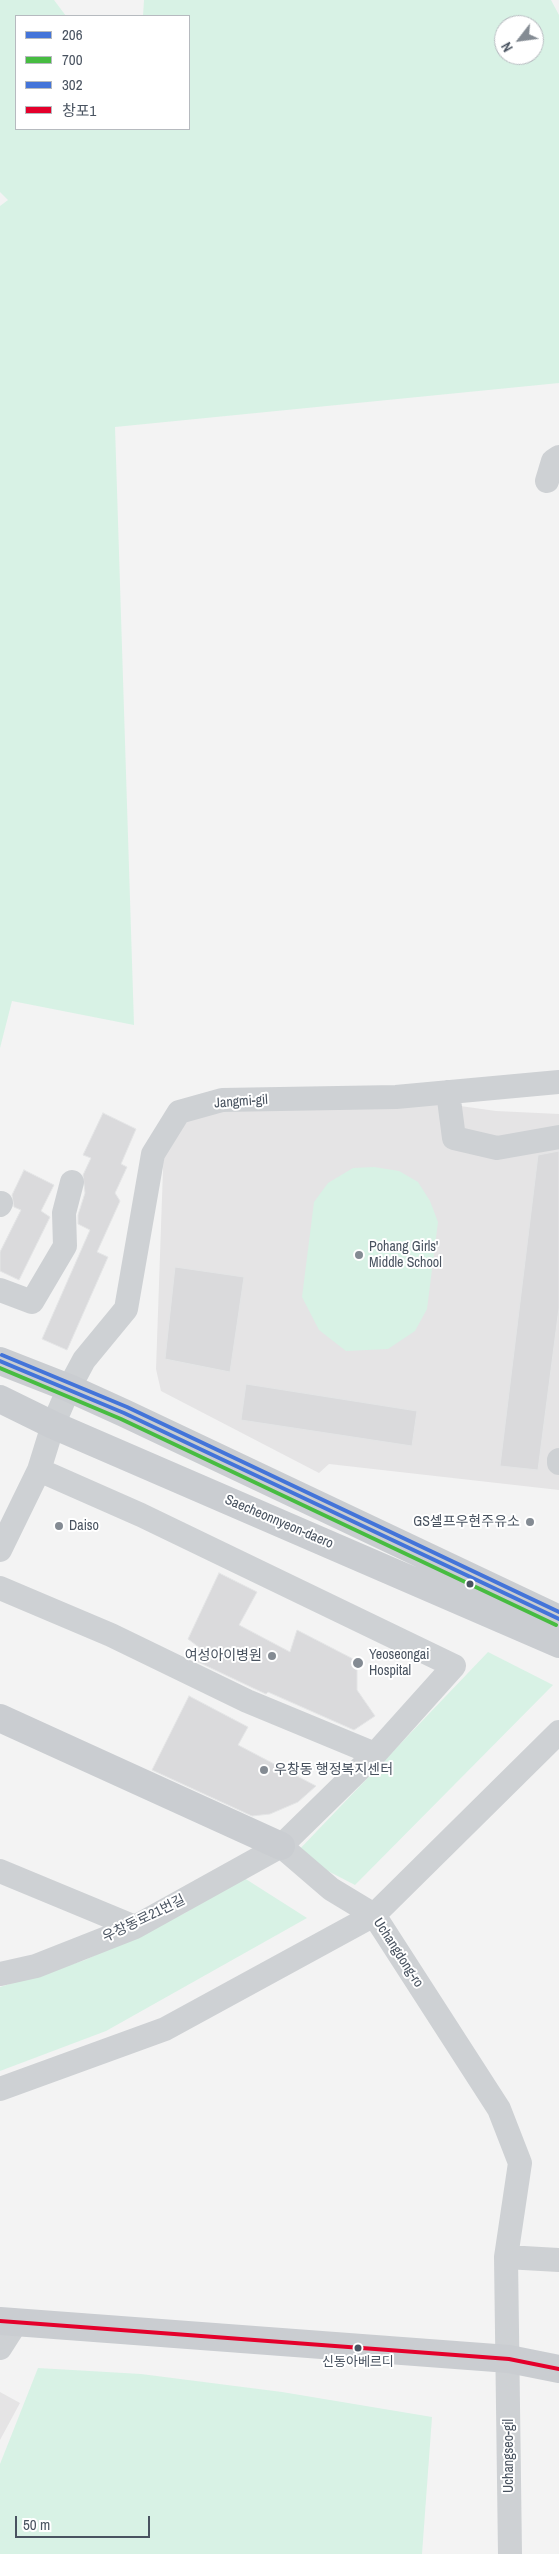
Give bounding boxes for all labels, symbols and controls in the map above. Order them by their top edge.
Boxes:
legend [15,15,190,130]
north arrow [494,15,544,65]
text: 206 [62,24,83,45]
text: N [497,39,517,55]
text: 700 [62,49,83,70]
text: 302 [62,74,83,95]
text: 창포1 [62,100,96,121]
street label: Jangmi-gil [214,1092,268,1112]
place label: Pohang Girls' Middle School [369,1239,442,1272]
marker: Pohang Girls' Middle School [353,1249,365,1261]
street label: Saecheonnyeon-daero [222,1492,336,1552]
place label: GS셀프우현주유소 [413,1514,520,1530]
marker: GS셀프우현주유소 [524,1516,536,1528]
place label: Daiso [69,1518,99,1534]
marker: Daiso [53,1520,65,1532]
unlabelled marker [465,1579,475,1589]
place label: Yeoseongai Hospital [369,1647,429,1680]
place label: 여성아이병원 [185,1648,262,1664]
marker: 여성아이병원 [266,1650,278,1662]
marker: Yeoseongai Hospital [351,1656,365,1670]
place label: 우창동 행정복지센터 [274,1762,393,1778]
marker: 우창동 행정복지센터 [258,1764,270,1776]
street label: 우창동로21번길 [100,1892,188,1946]
street label: Uchangdong-ro [369,1915,427,1991]
marker: 신동아베르디 [353,2343,363,2353]
place label: 신동아베르디 [322,2355,394,2371]
street label: Uchangseo-gil [501,2419,517,2493]
scale bar [18,2506,152,2538]
text: 50 m [23,2514,50,2535]

